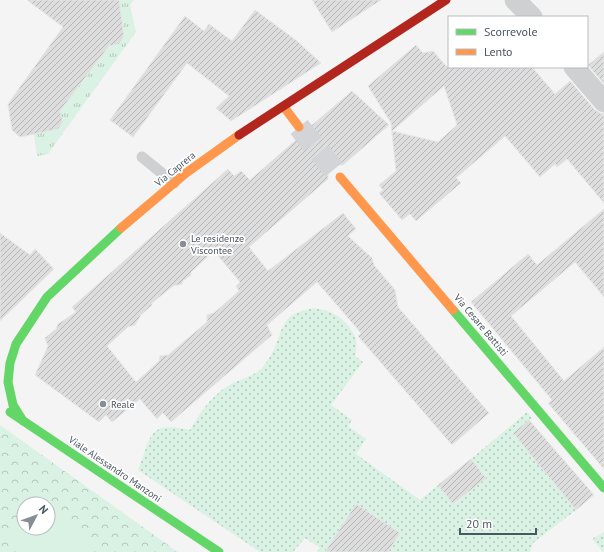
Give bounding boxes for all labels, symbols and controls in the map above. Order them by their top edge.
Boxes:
legend [448,16,588,68]
text: Scorrevole [484,24,538,39]
text: Lento [484,44,513,59]
street label: Via Caprera [151,149,198,190]
place label: Le residenze Viscontee [190,232,244,257]
marker: Le residenze Viscontee [178,239,188,249]
street label: Via Cesare Battisti [451,290,511,359]
place label: Reale [111,398,135,411]
marker: Reale [98,399,108,409]
street label: Viale Alessandro Manzoni [65,432,164,505]
north arrow [16,496,56,536]
text: N [36,502,51,517]
scale bar [460,510,536,536]
text: 20 m [466,516,492,531]

